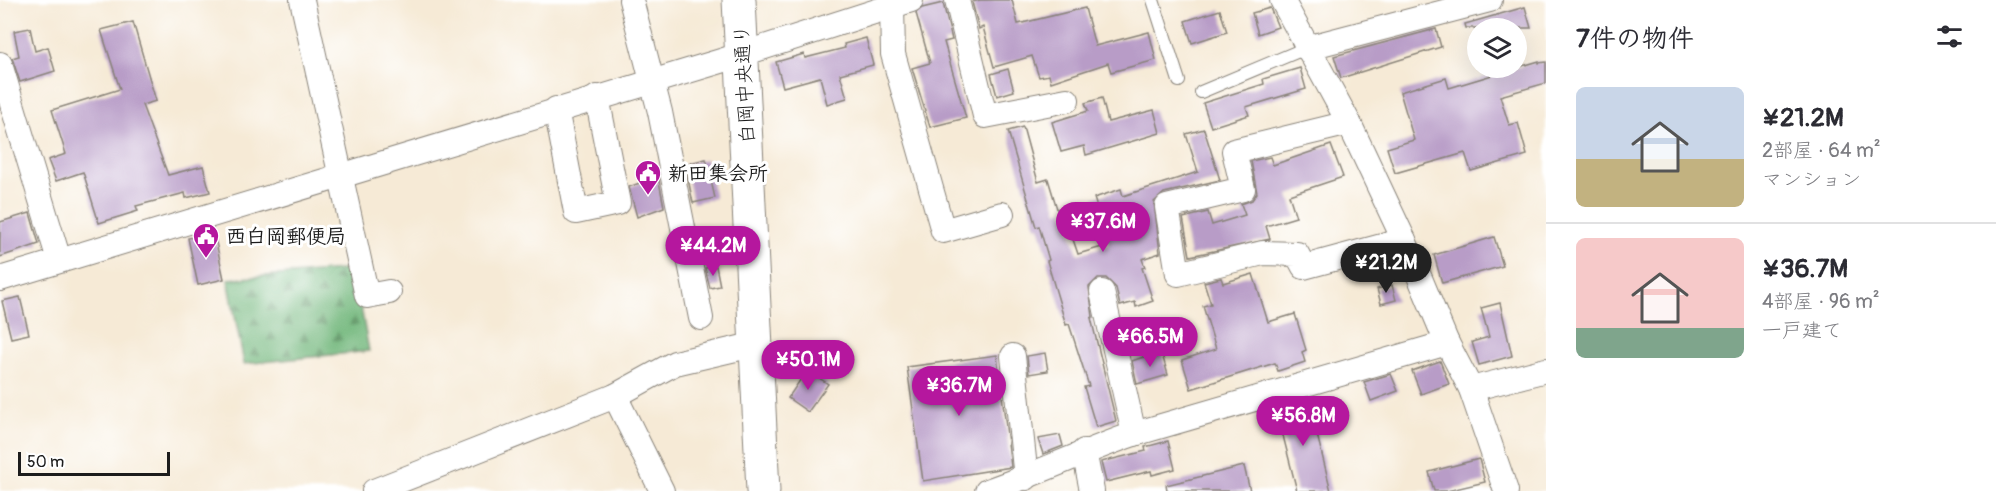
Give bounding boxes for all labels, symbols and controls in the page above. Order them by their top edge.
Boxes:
map controls [1467,18,1527,78]
button: layers [1467,18,1527,78]
icon: filters [1933,20,1966,53]
street label: 白岡中央通り [729,23,760,145]
text: 7件の物件 [1576,23,1694,55]
text: ¥21.2M [1762,102,1844,134]
icon: home [1624,111,1696,183]
text: 2部屋 · 64 m² [1762,138,1881,163]
public building icon: 新田集会所 [633,158,663,196]
place label: 新田集会所 [668,161,768,186]
text: マンション [1762,167,1861,192]
pin: ¥37.6M [1054,202,1152,253]
text: ¥37.6M [1070,209,1136,234]
public building icon: 西白岡郵便局 [191,221,221,259]
place label: 西白岡郵便局 [226,224,346,249]
pin: ¥44.2M [664,226,762,277]
text: ¥44.2M [679,233,747,258]
pin: ¥21.2M [1337,243,1435,294]
text: ¥21.2M [1355,250,1417,275]
text: ¥36.7M [1762,253,1848,285]
icon: home [1624,262,1696,334]
text: 4部屋 · 96 m² [1762,289,1880,314]
pin: ¥66.5M [1101,317,1199,368]
text: 一戸建て [1762,318,1842,343]
text: ¥66.5M [1117,324,1183,349]
pin: ¥50.1M [759,340,857,391]
text: ¥50.1M [776,347,840,372]
pin: ¥36.7M [910,366,1008,417]
text: ¥36.7M [926,373,992,398]
pin: ¥56.8M [1254,396,1352,447]
text: ¥56.8M [1270,403,1336,428]
scale bar [18,449,170,476]
text: 50 m [27,452,64,472]

